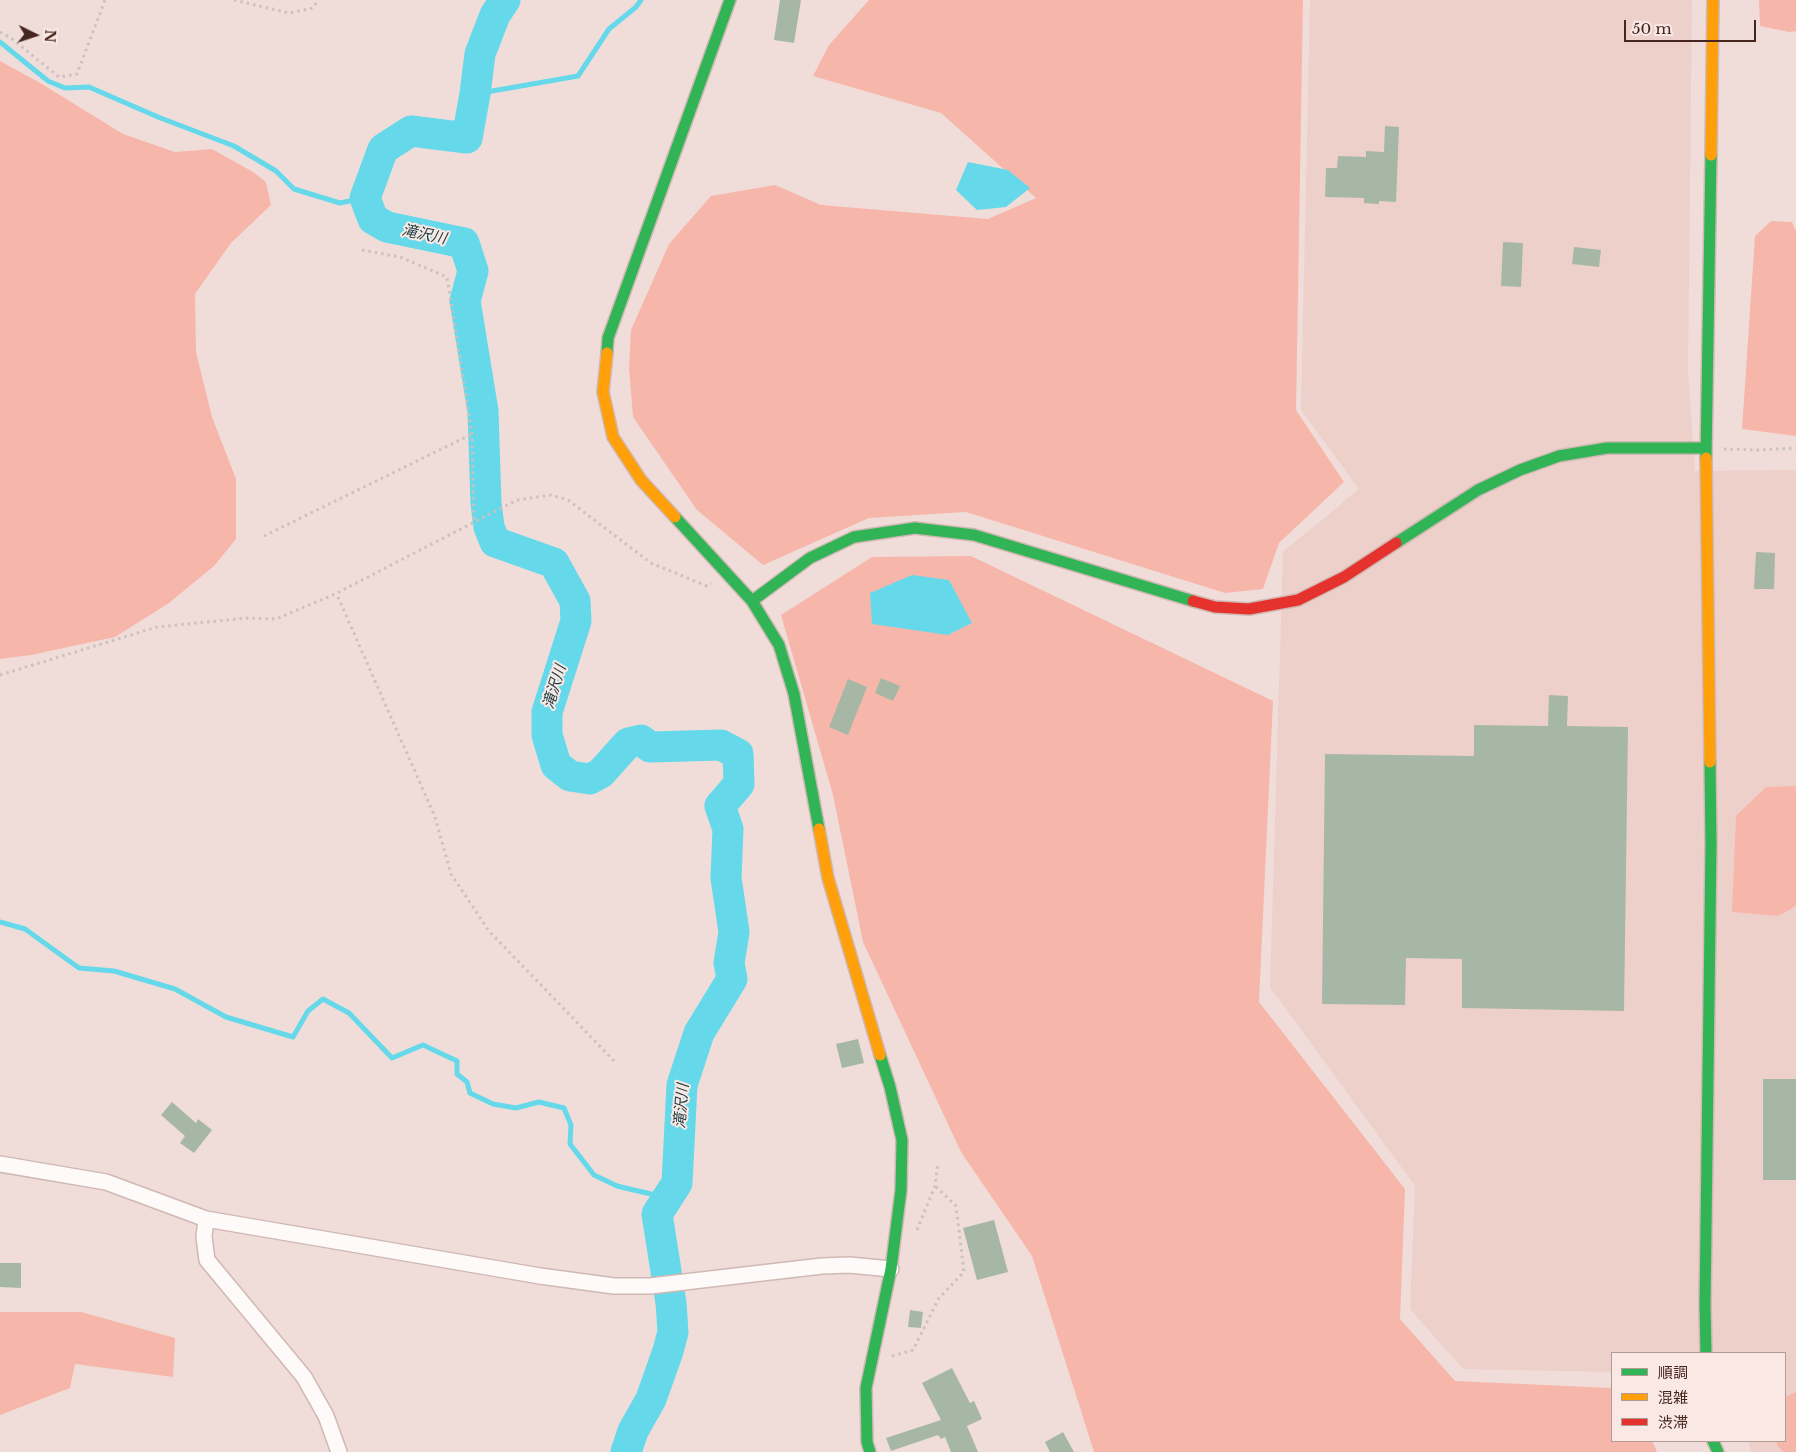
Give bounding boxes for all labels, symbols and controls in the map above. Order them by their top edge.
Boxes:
north arrow [10,10,60,60]
scale bar [1626,10,1758,42]
text: 50 m [1632,19,1672,38]
text: N [41,29,59,43]
water label: 滝沢川 [400,222,448,248]
water label: 滝沢川 [540,663,570,711]
water label: 滝沢川 [671,1083,693,1129]
legend [1611,1352,1786,1442]
text: 順調 [1658,1363,1688,1382]
text: 混雑 [1658,1388,1688,1407]
text: 渋滞 [1658,1413,1688,1432]

